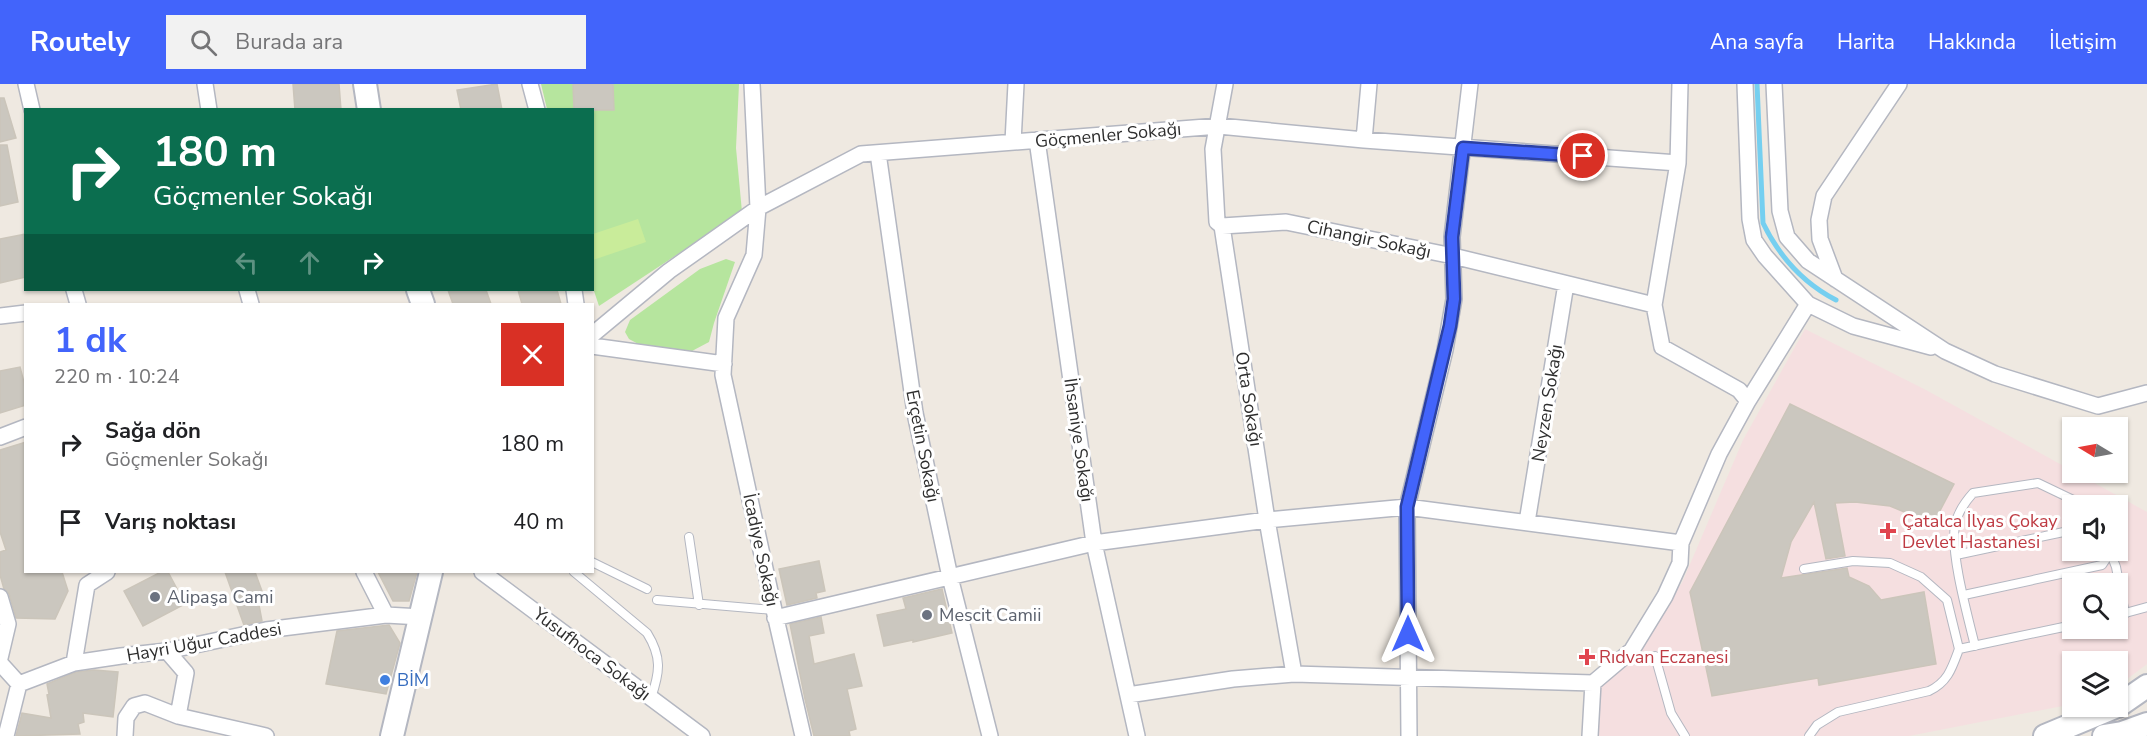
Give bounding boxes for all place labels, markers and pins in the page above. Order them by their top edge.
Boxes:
pin [1557,130,1608,181]
place label: Çatalca İlyas Çokay Devlet Hastanesi [1902,509,2058,554]
marker: Çatalca İlyas Çokay Devlet Hastanesi [1879,522,1897,540]
place label: Alipaşa Cami [167,585,273,609]
marker: Alipaşa Cami [148,590,162,604]
place label: Mescit Camii [939,603,1041,627]
marker: Mescit Camii [920,608,934,622]
place label: Rıdvan Eczanesi [1599,645,1728,669]
marker: Rıdvan Eczanesi [1580,650,1594,664]
place label: BİM [397,668,429,692]
marker: BİM [378,673,392,687]

